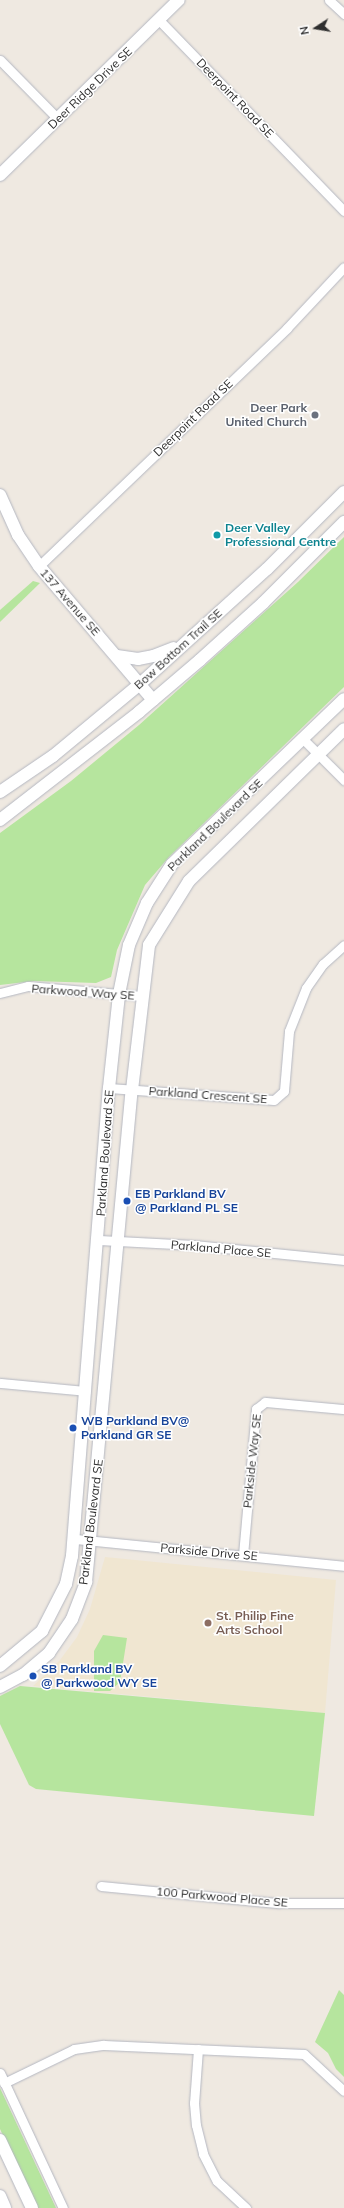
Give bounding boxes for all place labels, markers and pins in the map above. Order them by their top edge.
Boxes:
place label: Deer Park United Church [225,401,307,429]
marker: Deer Park United Church [310,410,320,420]
place label: Deer Valley Professional Centre [225,521,336,549]
marker: Deer Valley Professional Centre [212,530,222,540]
place label: EB Parkland BV @ Parkland PL SE [135,1187,238,1215]
marker: EB Parkland BV @ Parkland PL SE [122,1196,132,1206]
place label: WB Parkland BV@ Parkland GR SE [81,1414,189,1442]
marker: WB Parkland BV@ Parkland GR SE [68,1423,78,1433]
place label: St. Philip Fine Arts School [216,1609,294,1637]
marker: St. Philip Fine Arts School [203,1618,213,1628]
place label: SB Parkland BV @ Parkwood WY SE [41,1662,157,1690]
marker: SB Parkland BV @ Parkwood WY SE [28,1671,38,1681]

